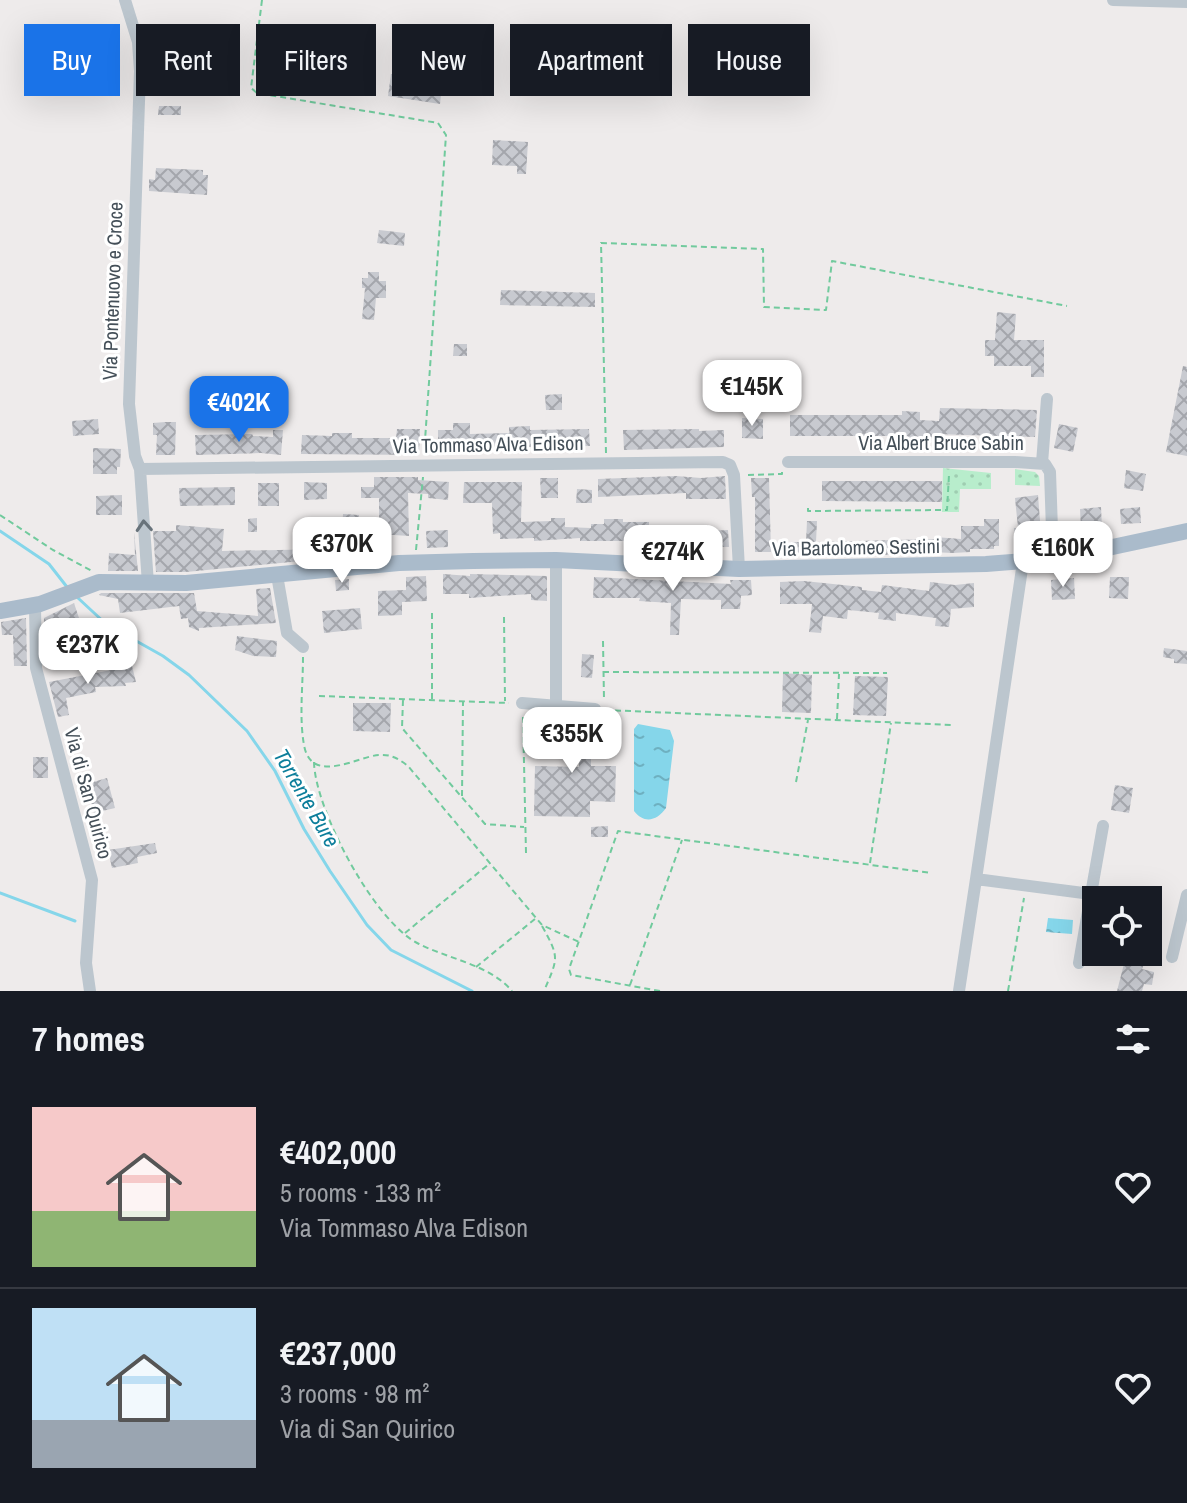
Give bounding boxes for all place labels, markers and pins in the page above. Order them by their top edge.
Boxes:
pin: €145K [696,360,808,428]
pin: €402K [183,376,295,444]
pin: €370K [286,517,398,585]
pin: €160K [1007,521,1119,589]
pin: €274K [617,525,729,593]
pin: €237K [32,618,144,686]
pin: €355K [516,707,628,775]

